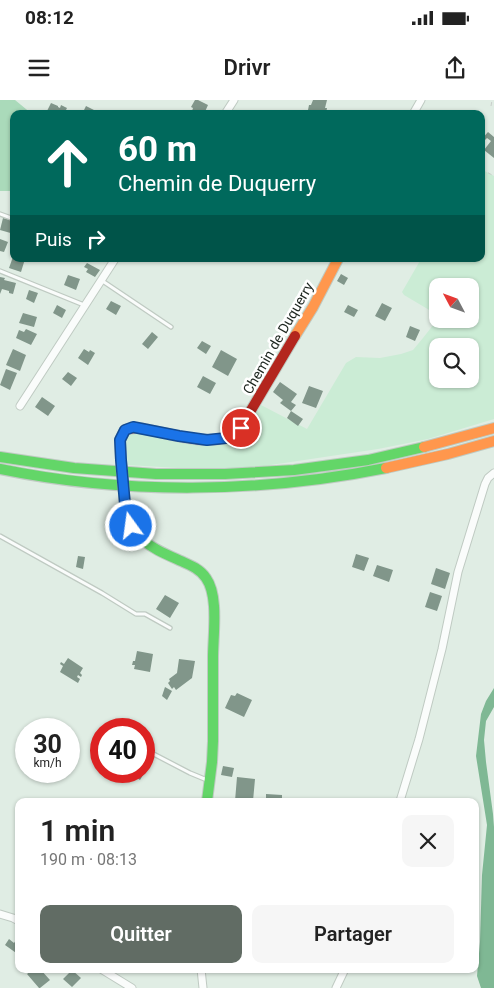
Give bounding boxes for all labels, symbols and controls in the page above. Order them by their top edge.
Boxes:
text: 08:12 [25,6,74,29]
icon: menu [25,54,53,82]
icon: share [441,54,469,82]
text: Drivr [224,55,270,80]
text: 60 m [118,129,197,170]
icon: ahead [35,130,100,195]
text: Chemin de Duquerry [118,171,316,196]
icon: right [82,225,110,253]
text: Puis [35,228,72,251]
north arrow [429,278,479,328]
map controls [429,278,479,388]
street label: Chemin de Duquerry [240,279,317,397]
button: search [429,338,479,388]
pin [220,407,262,449]
icon: arrive [227,414,255,442]
position arrow [104,499,156,551]
speed limit sign: 40 [90,718,155,783]
text: 30 [33,730,62,759]
text: km/h [33,756,62,770]
text: 1 min [40,813,115,848]
button: close [402,815,454,867]
text: 190 m · 08:13 [40,850,137,869]
button: Quitter [40,905,242,963]
button: Partager [252,905,454,963]

